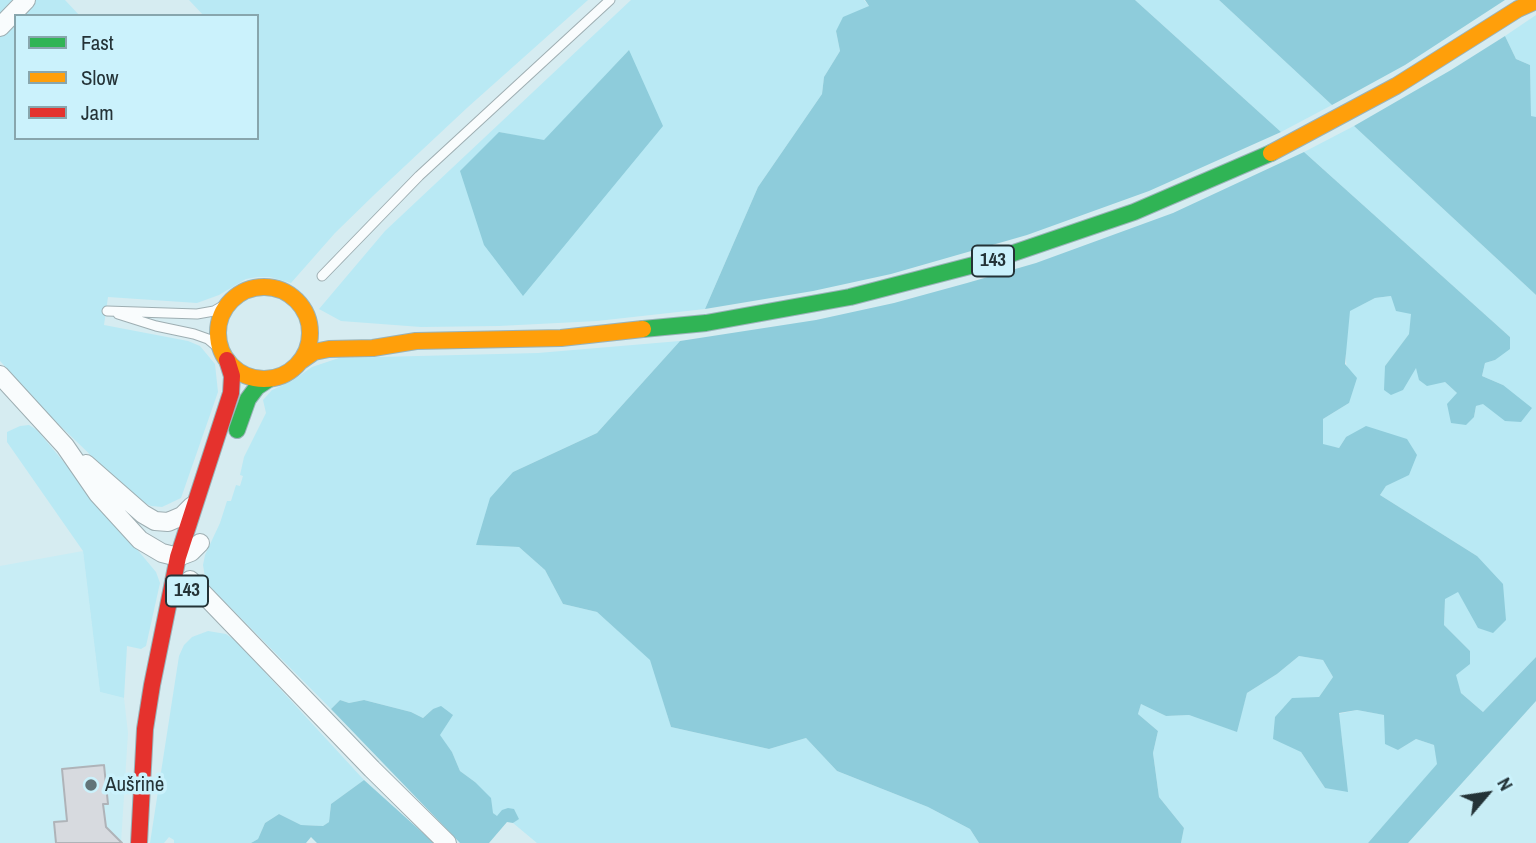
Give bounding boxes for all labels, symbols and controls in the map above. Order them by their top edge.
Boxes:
legend [14,14,259,140]
text: Fast [81,28,114,57]
text: Slow [81,63,118,92]
text: Jam [81,98,114,127]
road number: 143 [972,246,1014,276]
road number: 143 [166,576,208,606]
north arrow [1452,759,1522,829]
place label: Aušrinė [105,772,164,798]
text: N [1491,773,1519,795]
marker: Aušrinė [83,777,99,793]

